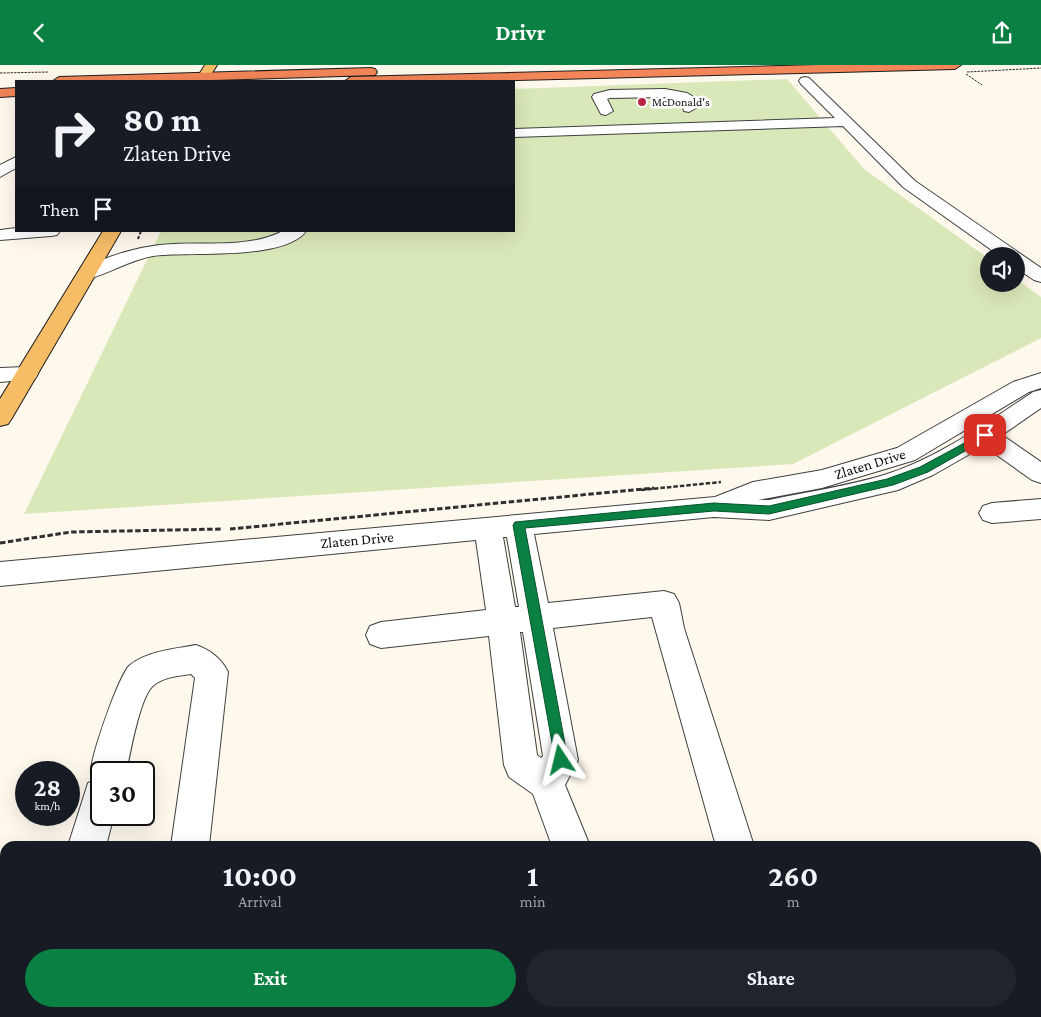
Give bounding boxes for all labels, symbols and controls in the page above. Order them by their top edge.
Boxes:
icon: back [25,19,53,47]
icon: share [988,19,1016,47]
text: Drivr [495,20,546,45]
place label: McDonald's [652,95,710,109]
marker: McDonald's [636,96,648,108]
icon: right [40,100,105,165]
text: 80 m [123,100,201,139]
text: Zlaten Drive [123,141,231,166]
icon: arrive [89,195,117,223]
text: Then [40,199,79,220]
map controls [980,247,1025,292]
button: sound [980,247,1025,292]
pin [964,414,1006,456]
icon: arrive [971,421,999,449]
street label: Zlaten Drive [832,445,908,482]
street label: Zlaten Drive [320,529,395,551]
position arrow [534,733,586,785]
speed limit sign: 30 [90,761,155,826]
text: 28 [34,774,61,801]
text: km/h [35,799,60,813]
text: 10:00 [223,859,297,892]
text: 1 [527,859,538,892]
text: 260 [768,859,818,892]
text: Arrival [238,893,282,910]
text: min [520,893,545,910]
text: m [787,893,800,910]
button: Exit [25,949,516,1007]
button: Share [526,949,1016,1007]

